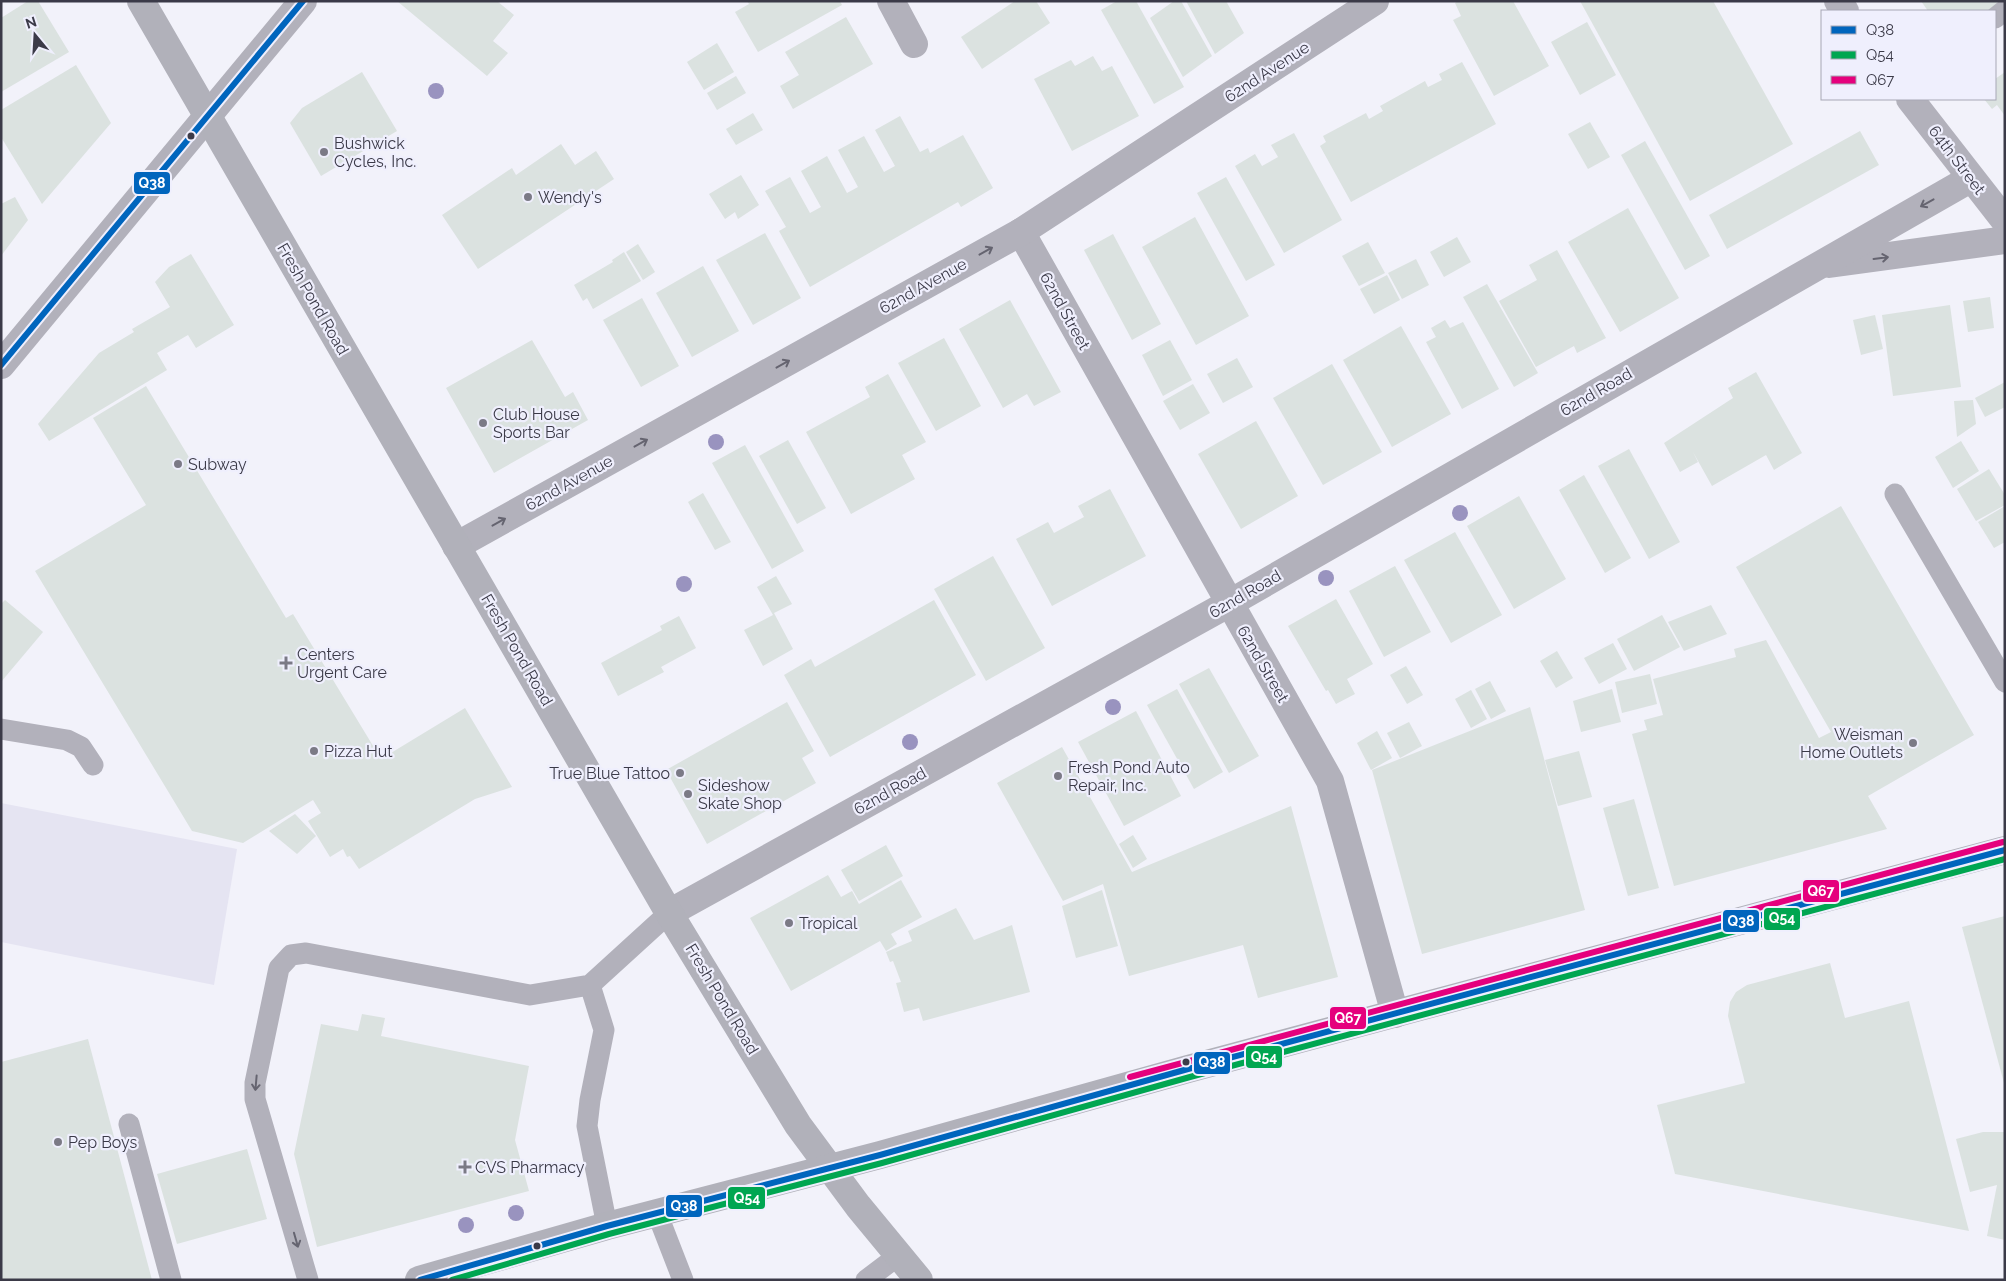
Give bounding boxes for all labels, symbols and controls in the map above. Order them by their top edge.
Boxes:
north arrow [10,10,60,60]
legend [1821,10,1996,100]
text: N [23,13,39,32]
text: Q38 [1866,21,1894,39]
street label: 62nd Avenue [1221,38,1313,106]
text: Q54 [1866,46,1894,64]
text: Q67 [1866,71,1894,89]
street label: 64th Street [1925,122,1989,199]
unlabelled marker [186,131,196,141]
place label: Bushwick Cycles, Inc. [334,134,416,171]
marker: Bushwick Cycles, Inc. [318,146,330,158]
line badge: Q38 [133,171,171,195]
text: Q38 [139,175,165,191]
place label: Wendy's [538,188,602,207]
marker: Wendy's [522,191,534,203]
one-way arrow [1920,198,1935,208]
street label: Fresh Pond Road [273,240,353,358]
one-way arrow [978,246,993,255]
one-way arrow [1872,253,1888,263]
street label: 62nd Avenue [876,254,970,318]
street label: 62nd Street [1036,269,1094,354]
one-way arrow [775,359,790,368]
street label: 62nd Road [1557,364,1635,420]
place label: Club House Sports Bar [493,405,580,442]
marker: Club House Sports Bar [477,417,489,429]
one-way arrow [633,438,648,448]
street label: 62nd Avenue [522,451,616,515]
place label: Subway [188,455,247,474]
marker: Subway [172,458,184,470]
one-way arrow [491,516,505,526]
street label: 62nd Road [1206,566,1284,622]
street label: Fresh Pond Road [477,591,557,709]
street label: 62nd Street [1233,622,1293,706]
place label: Centers Urgent Care [297,645,387,682]
marker: Centers Urgent Care [279,656,293,670]
place label: Weisman Home Outlets [1800,725,1903,762]
marker: Weisman Home Outlets [1907,737,1919,749]
place label: Pizza Hut [324,742,393,761]
marker: Pizza Hut [308,745,320,757]
place label: Fresh Pond Auto Repair, Inc. [1068,758,1190,795]
street label: 62nd Road [851,763,930,819]
place label: True Blue Tattoo [549,764,670,783]
marker: True Blue Tattoo [674,767,686,779]
marker: Fresh Pond Auto Repair, Inc. [1052,770,1064,782]
place label: Sideshow Skate Shop [698,776,782,813]
marker: Sideshow Skate Shop [682,788,694,800]
line badge: Q67 [1802,879,1840,903]
text: Q67 [1808,883,1835,899]
line badge: Q54 [1763,907,1801,931]
line badge: Q38 [1722,909,1760,933]
text: Q54 [1769,910,1795,926]
text: Q38 [1728,913,1754,929]
place label: Tropical [799,914,858,933]
marker: Tropical [783,917,795,929]
street label: Fresh Pond Road [681,940,763,1058]
line badge: Q67 [1329,1006,1367,1030]
text: Q67 [1335,1010,1362,1026]
line badge: Q54 [1245,1045,1283,1069]
text: Q54 [1251,1049,1277,1065]
line badge: Q38 [1193,1051,1231,1075]
text: Q38 [1199,1054,1225,1070]
unlabelled marker [1181,1057,1191,1067]
one-way arrow [251,1075,261,1091]
place label: Pep Boys [68,1133,137,1152]
marker: Pep Boys [52,1136,64,1148]
place label: CVS Pharmacy [475,1158,585,1177]
marker: CVS Pharmacy [459,1161,471,1173]
line badge: Q54 [727,1186,766,1210]
text: Q54 [734,1190,760,1206]
line badge: Q38 [665,1194,703,1218]
text: Q38 [671,1198,697,1214]
one-way arrow [292,1231,301,1247]
unlabelled marker [532,1241,542,1251]

